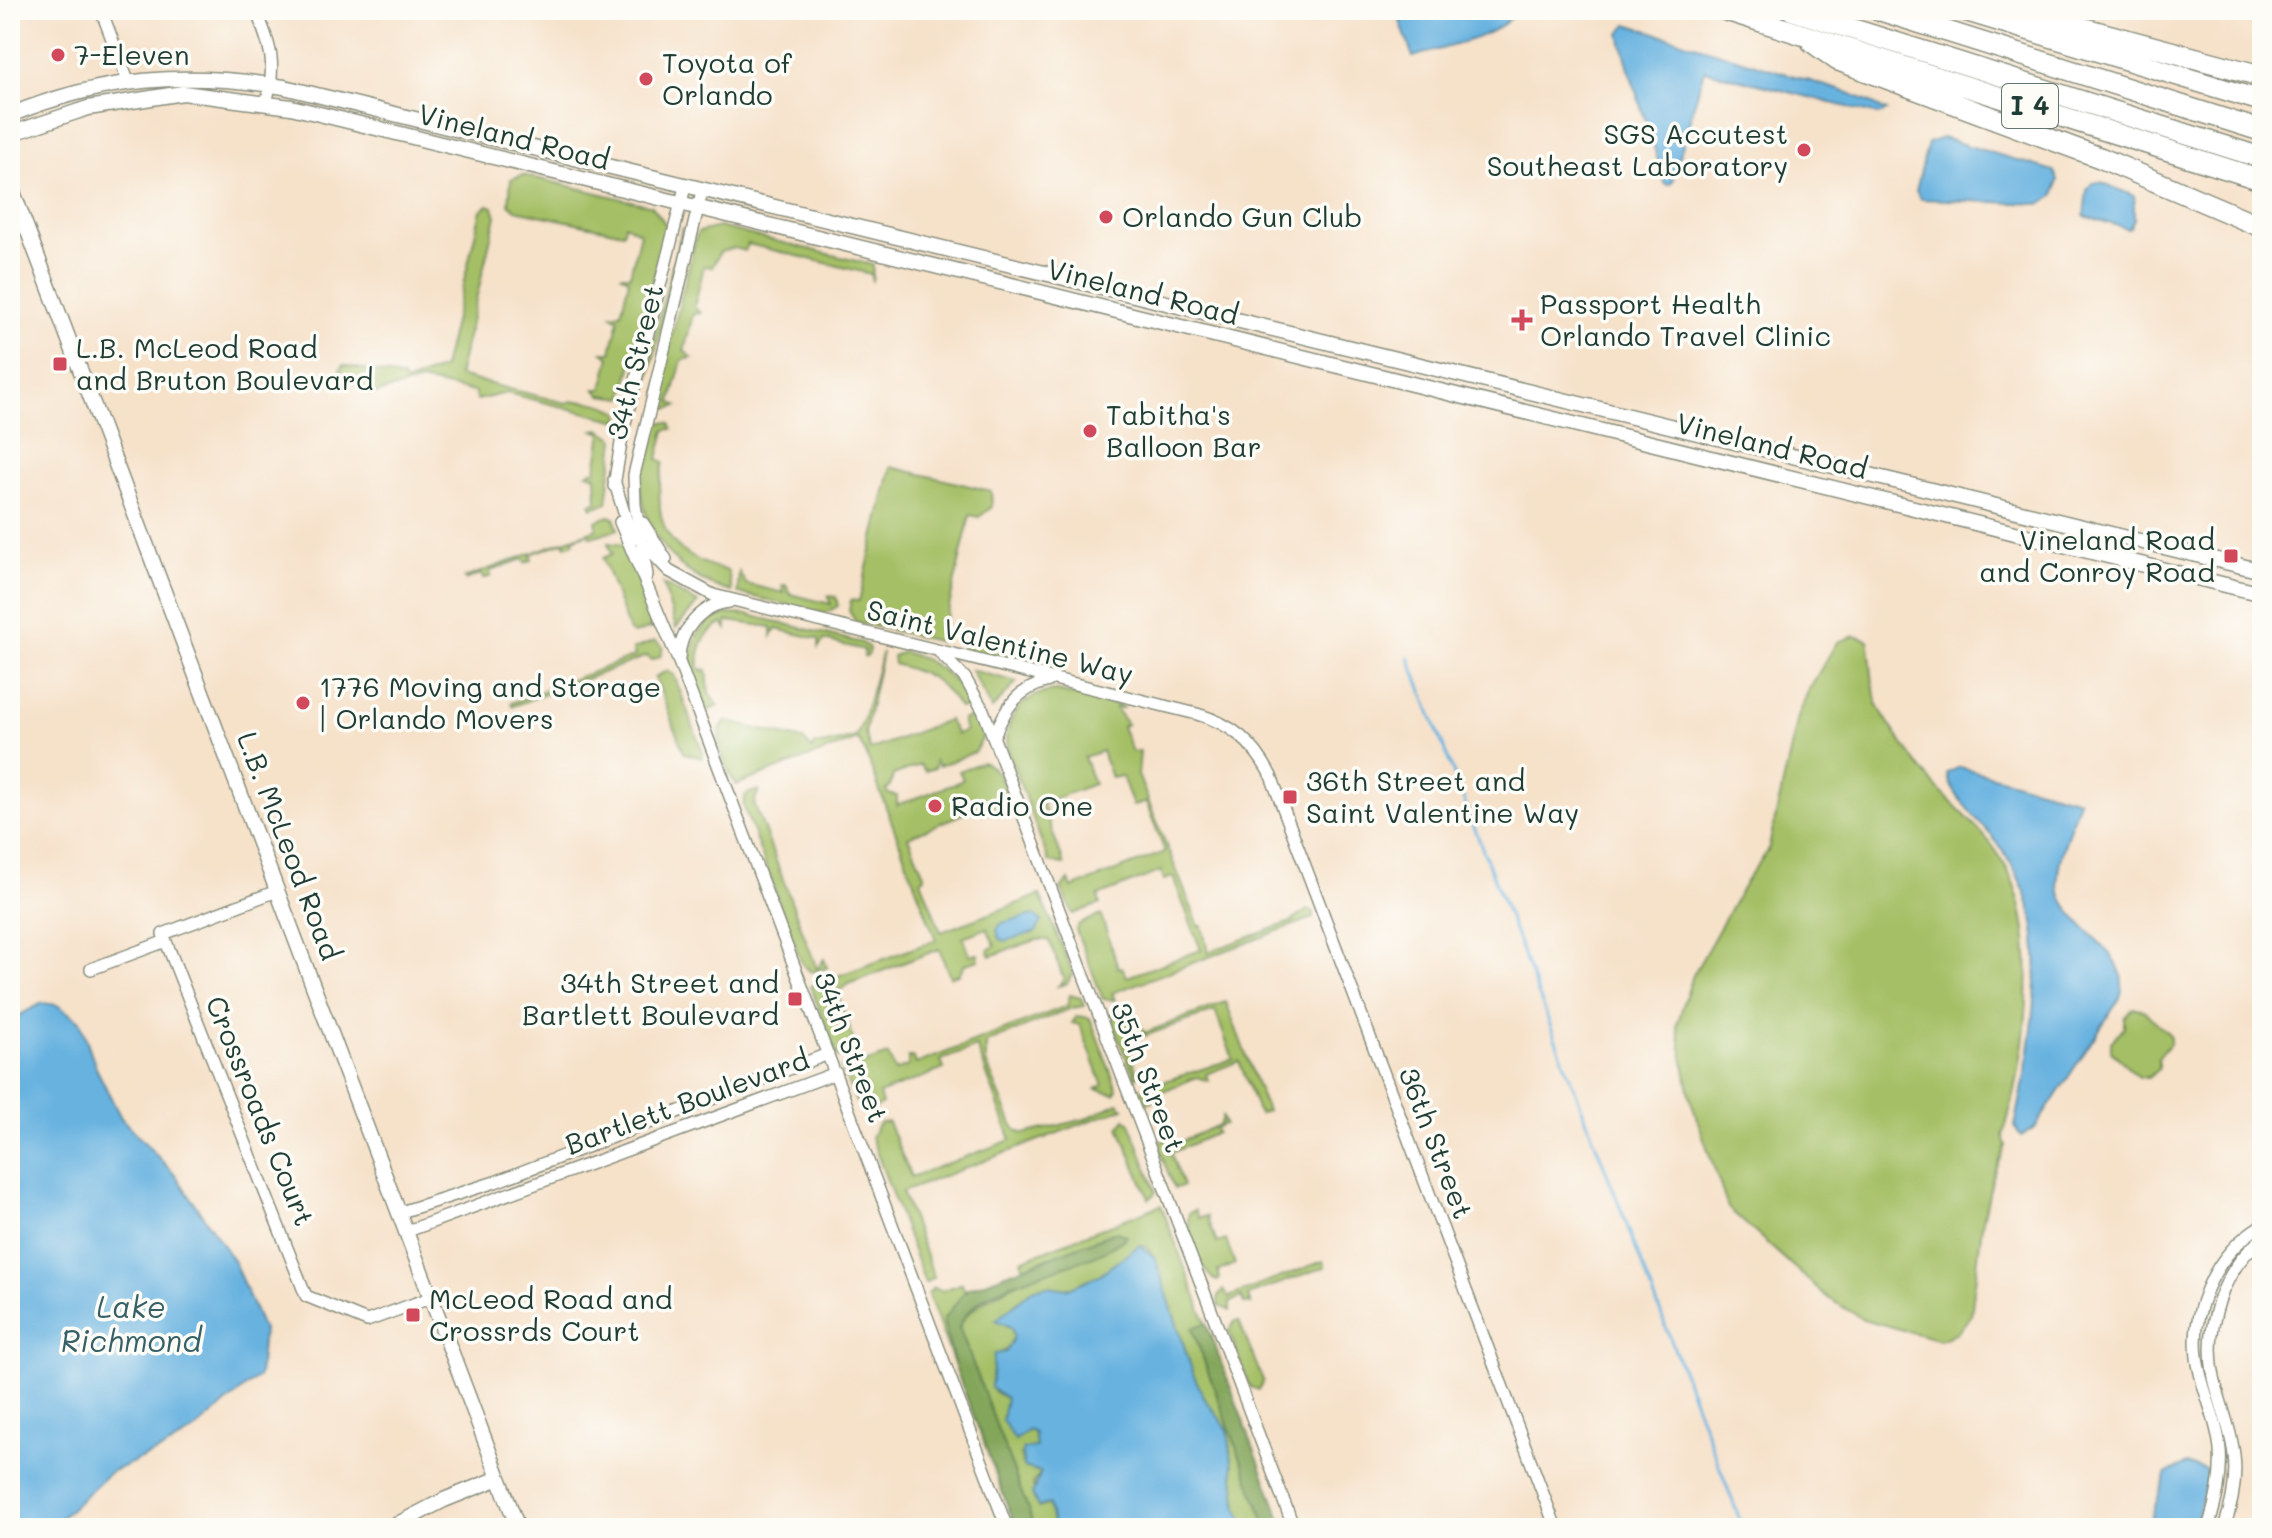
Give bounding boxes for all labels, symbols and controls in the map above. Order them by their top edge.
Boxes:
place label: 7-Eleven [74,36,189,72]
place label: Toyota of Orlando [662,44,793,112]
marker: 7-Eleven [49,46,67,64]
marker: Toyota of Orlando [637,70,655,88]
road number: I 4 [2002,84,2058,128]
street label: Vineland Road [415,95,614,177]
place label: SGS Accutest Southeast Laboratory [1487,115,1788,183]
marker: SGS Accutest Southeast Laboratory [1795,141,1813,159]
place label: Orlando Gun Club [1122,198,1362,234]
marker: Orlando Gun Club [1097,208,1115,226]
street label: Vineland Road [1044,250,1243,332]
street label: 34th Street [597,280,671,443]
place label: Passport Health Orlando Travel Clinic [1540,285,1831,353]
marker: Passport Health Orlando Travel Clinic [1511,309,1533,331]
place label: L.B. McLeod Road and Bruton Boulevard [76,329,374,397]
marker: L.B. McLeod Road and Bruton Boulevard [51,355,69,373]
place label: Tabitha's Balloon Bar [1106,396,1261,464]
street label: Vineland Road [1673,404,1872,486]
marker: Tabitha's Balloon Bar [1081,422,1099,440]
place label: Vineland Road and Conroy Road [1979,521,2215,589]
marker: Vineland Road and Conroy Road [2222,547,2240,565]
street label: Saint Valentine Way [863,591,1137,692]
place label: 1776 Moving and Storage | Orlando Movers [319,668,661,736]
marker: 1776 Moving and Storage | Orlando Movers [294,694,312,712]
street label: L.B. McLeod Road [230,726,350,965]
place label: 36th Street and Saint Valentine Way [1306,762,1579,830]
place label: Radio One [951,787,1093,823]
marker: 36th Street and Saint Valentine Way [1281,788,1299,806]
marker: Radio One [926,797,944,815]
place label: 34th Street and Bartlett Boulevard [522,964,779,1032]
street label: 34th Street [807,966,897,1127]
street label: Crossroads Court [198,990,323,1231]
marker: 34th Street and Bartlett Boulevard [786,990,804,1008]
street label: 35th Street [1104,996,1194,1157]
street label: Bartlett Boulevard [560,1040,814,1162]
street label: 36th Street [1392,1062,1482,1224]
place label: McLeod Road and Crossrds Court [429,1280,673,1348]
water label: Lake Richmond [61,1286,203,1360]
marker: McLeod Road and Crossrds Court [404,1306,422,1324]

